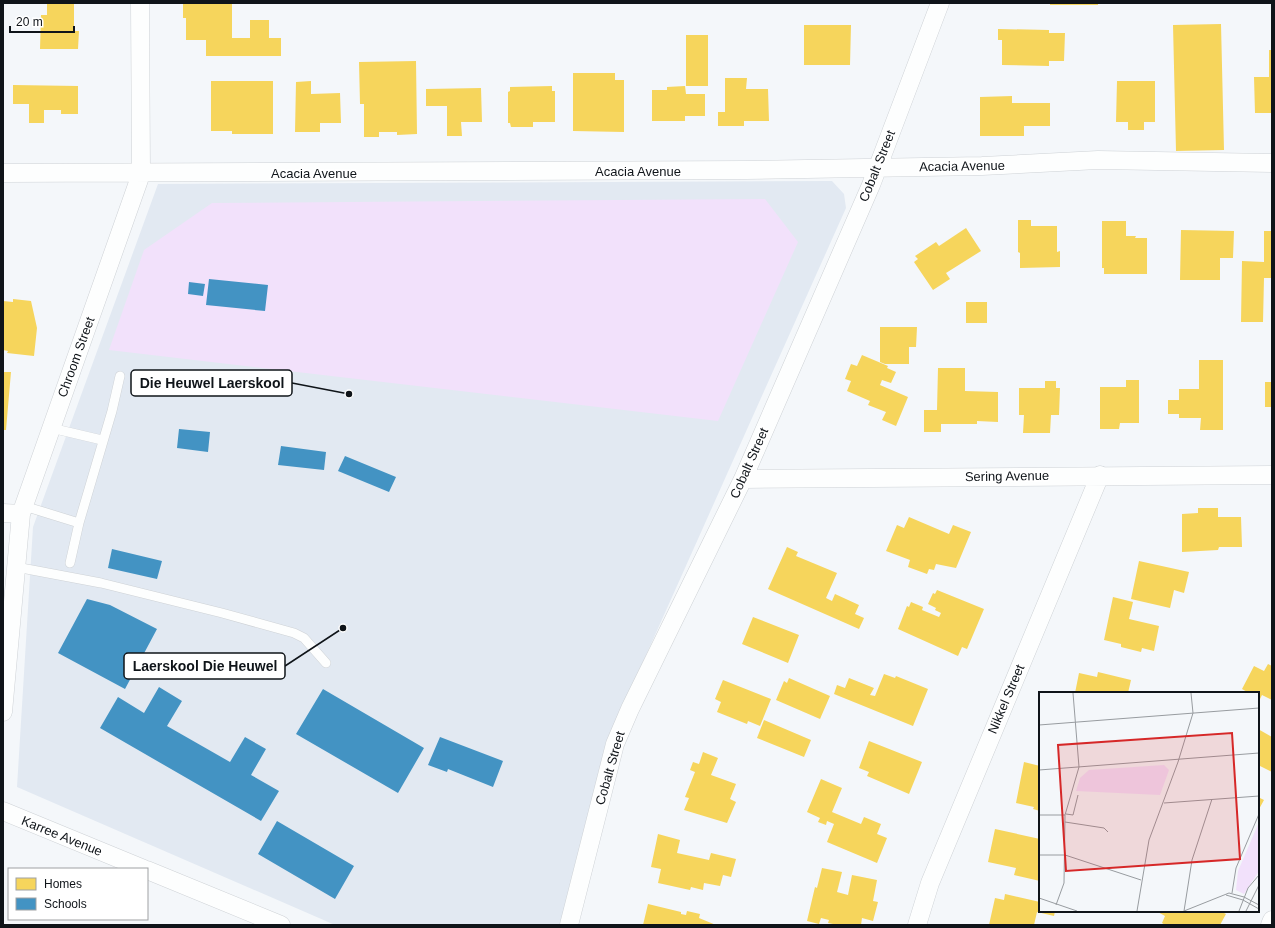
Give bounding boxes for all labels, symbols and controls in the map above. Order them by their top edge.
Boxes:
scale bar [10,8,74,34]
text: 20 m [16,15,43,29]
street label: Cobalt Street [856,128,898,204]
street label: Acacia Avenue [919,158,1005,174]
street label: Acacia Avenue [595,164,681,179]
street label: Acacia Avenue [271,166,357,181]
street label: Chroom Street [54,314,98,399]
callout: Die Heuwel Laerskool [131,370,292,396]
text: Die Heuwel Laerskool [140,375,284,391]
street label: Cobalt Street [727,425,771,501]
street label: Sering Avenue [965,468,1049,484]
callout: Laerskool Die Heuwel [124,653,285,679]
text: Laerskool Die Heuwel [133,658,277,674]
street label: Nikkel Street [985,662,1027,736]
inset map [1039,692,1259,912]
street label: Cobalt Street [592,729,628,807]
street label: Karree Avenue [19,813,105,859]
legend [8,868,148,920]
text: Homes [44,877,82,891]
text: Schools [44,897,87,911]

